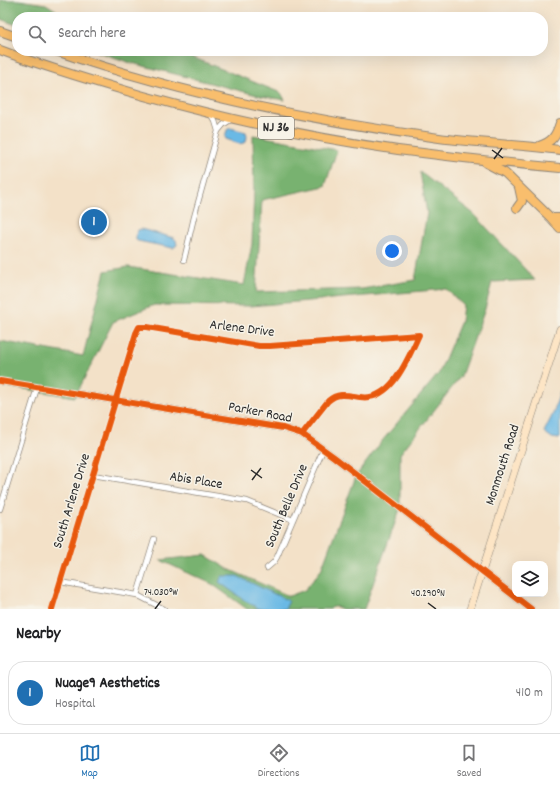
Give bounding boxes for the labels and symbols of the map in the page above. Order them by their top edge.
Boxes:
road number: NJ 36 [258,117,294,139]
pin: 1 [81,207,107,237]
your location [382,241,402,261]
street label: Arlene Drive [208,315,276,343]
street label: Parker Road [226,397,294,429]
street label: Monmouth Road [481,422,525,508]
street label: South Arlene Drive [48,451,96,551]
street label: South Belle Drive [260,461,314,551]
street label: Abis Place [168,467,224,495]
text: 74.030°W [144,586,178,600]
text: 40.290°N [411,587,445,601]

